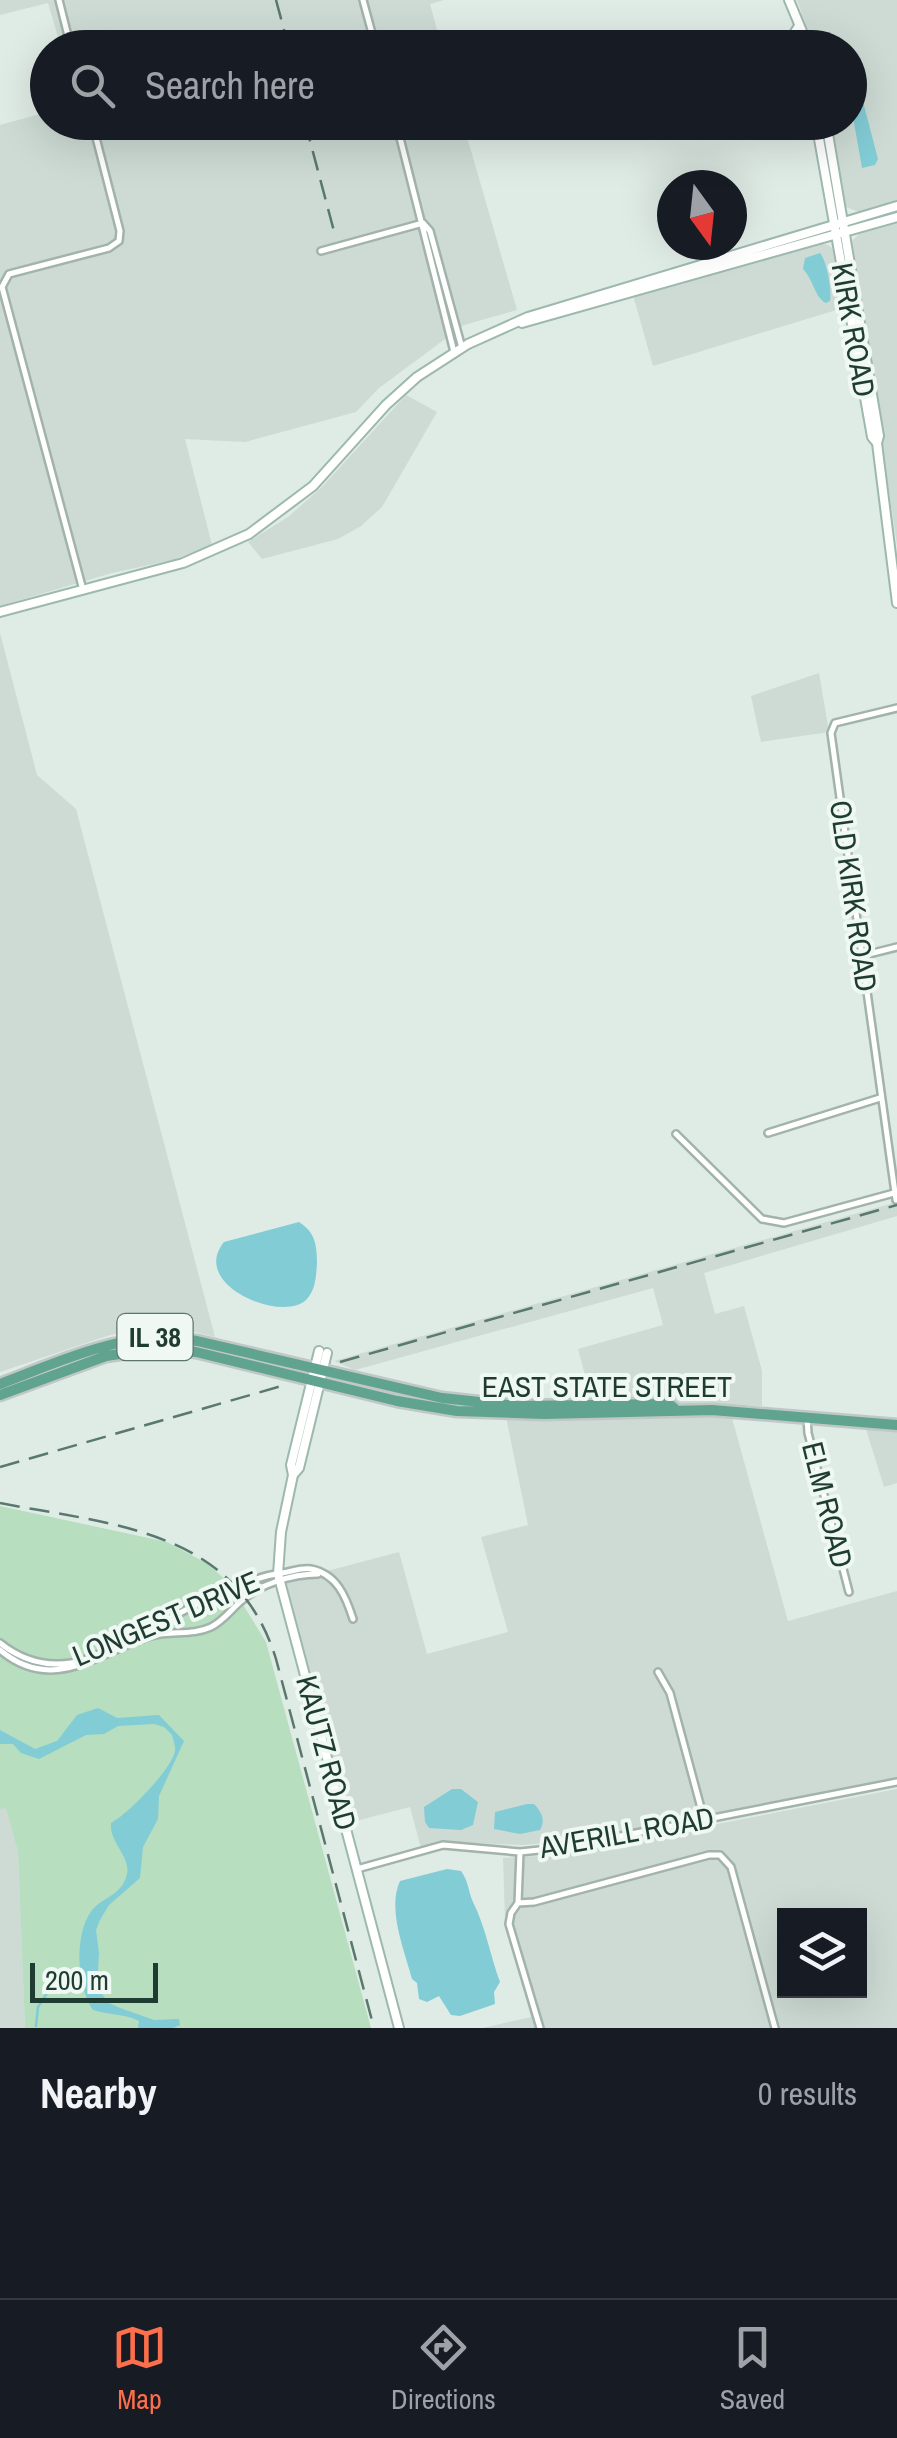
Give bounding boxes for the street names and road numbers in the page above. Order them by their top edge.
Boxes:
street label: KIRK ROAD [823,260,885,400]
street label: OLD KIRK ROAD [821,798,887,994]
road number: IL 38 [118,1314,192,1360]
street label: EAST STATE STREET [482,1366,732,1406]
street label: ELM ROAD [793,1438,863,1572]
street label: LONGEST DRIVE [66,1561,265,1675]
street label: KAUTZ ROAD [287,1671,367,1834]
street label: AVERILL ROAD [536,1797,717,1867]

